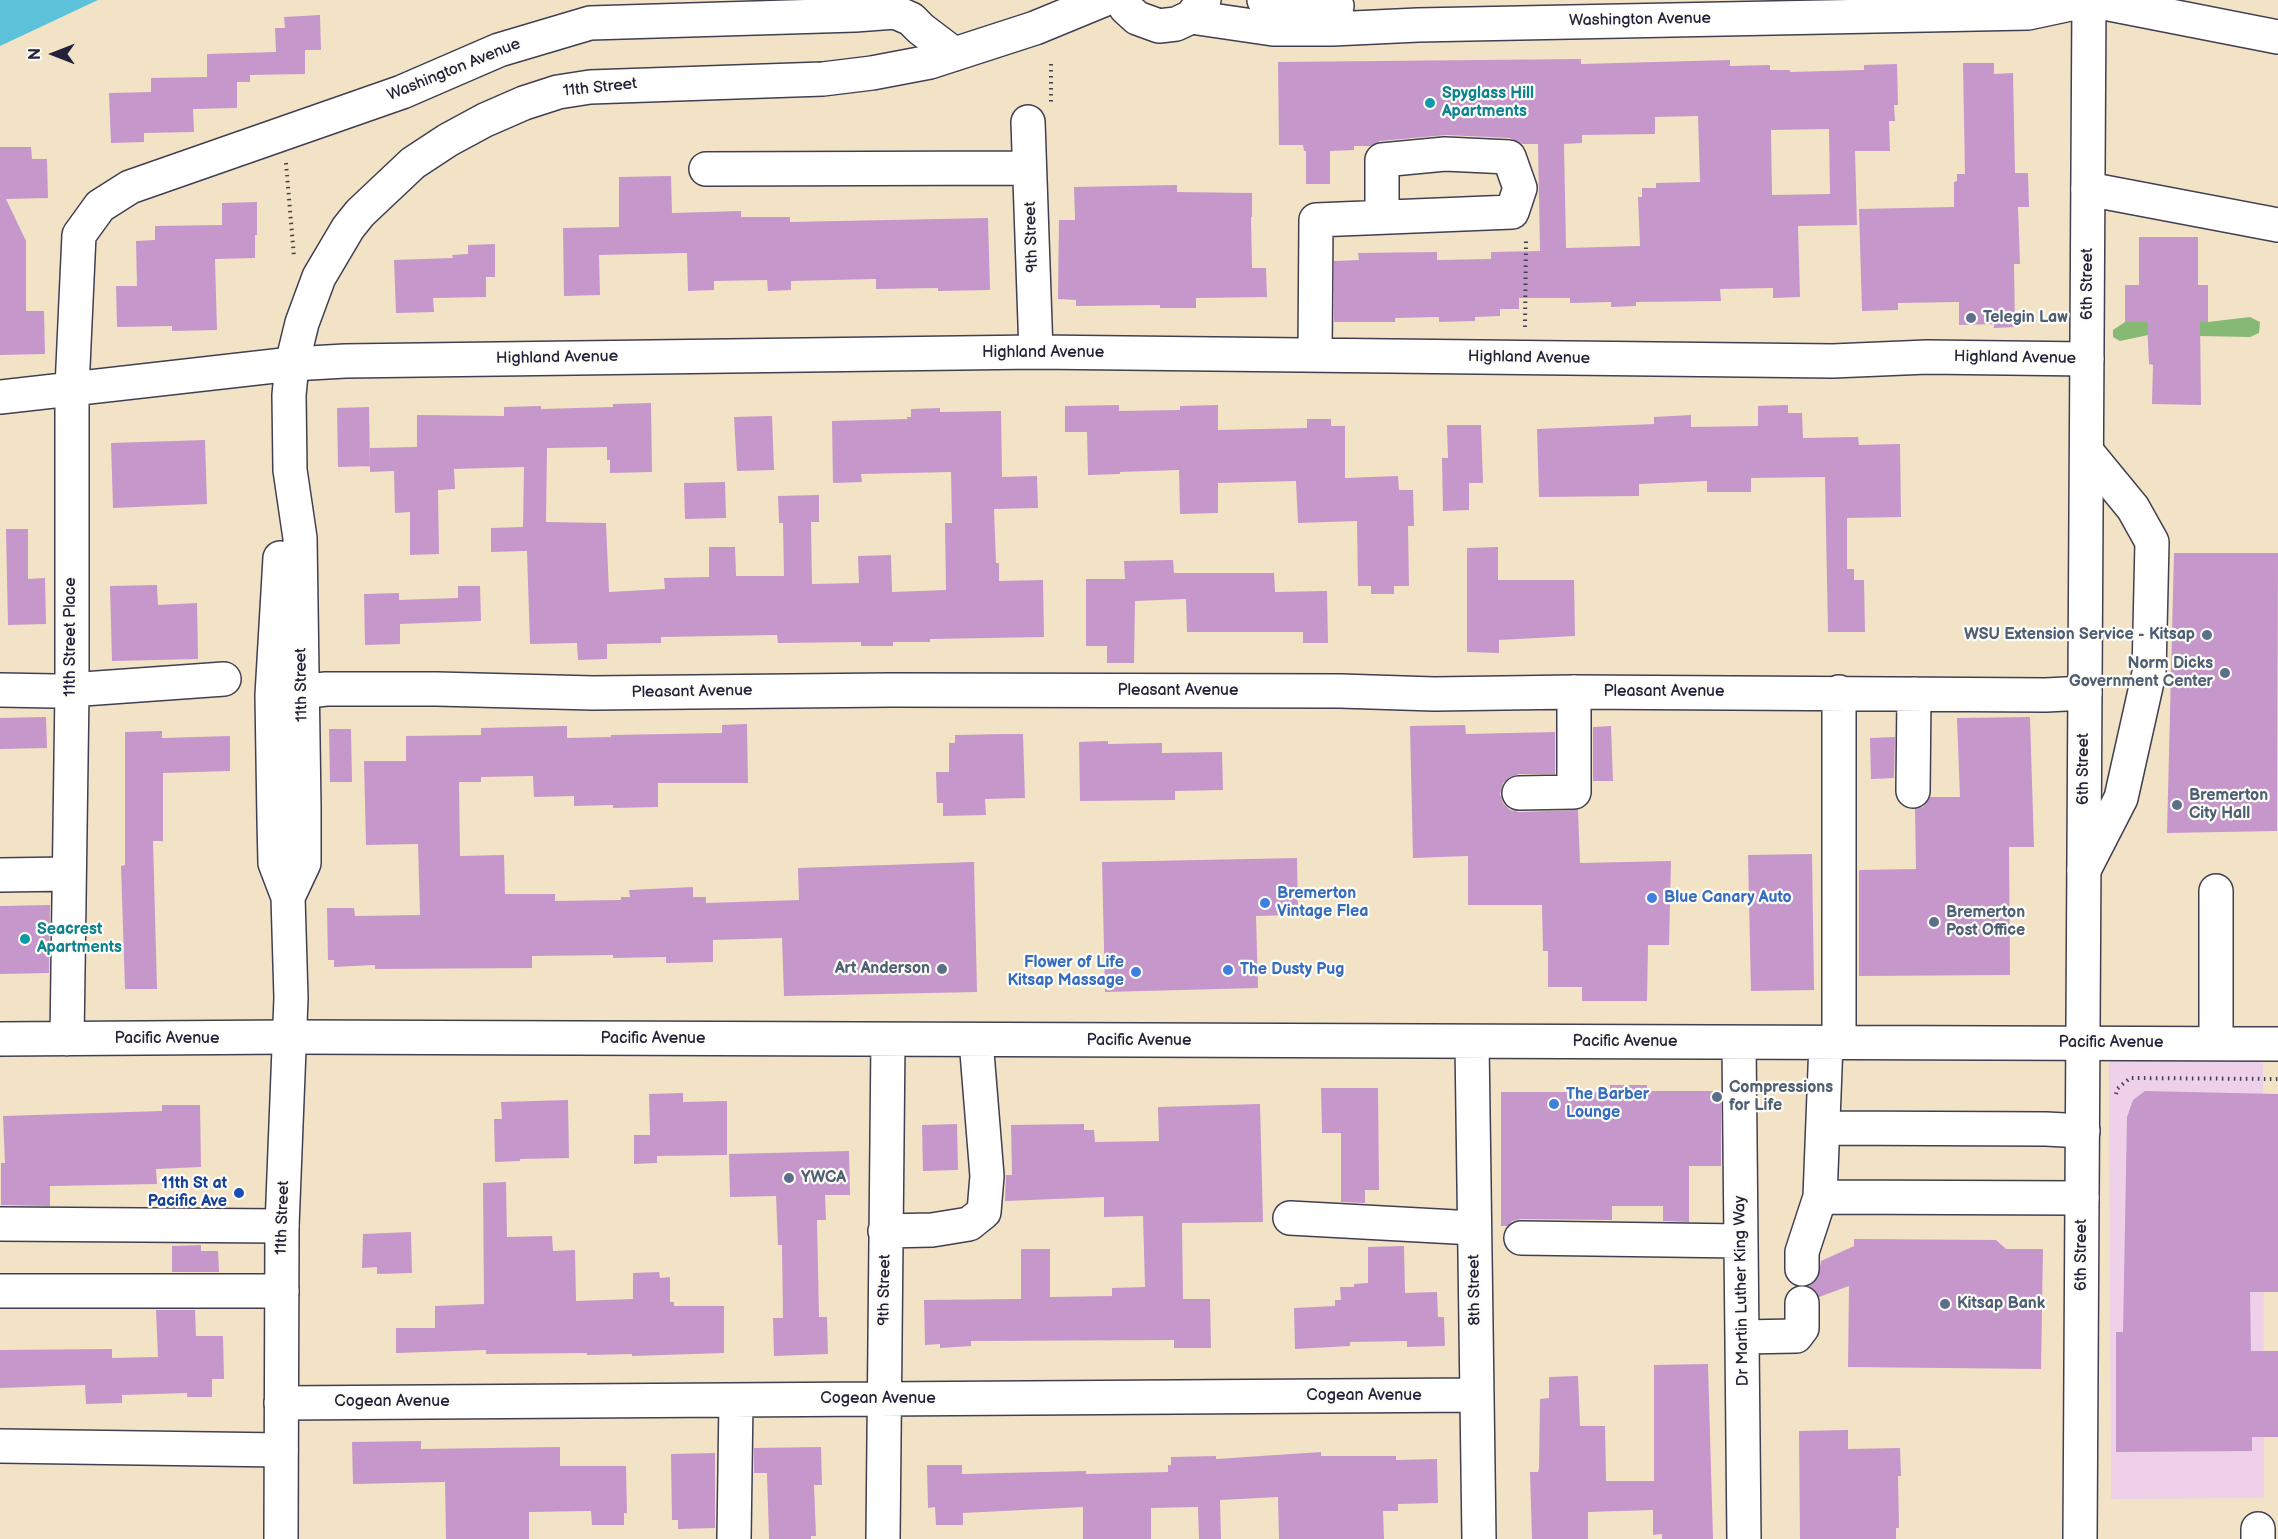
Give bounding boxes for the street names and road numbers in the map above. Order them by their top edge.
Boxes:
street label: Washington Avenue [1569,9,1711,31]
street label: Washington Avenue [385,34,523,106]
street label: 11th Street [562,75,638,101]
street label: 9th Street [1021,201,1043,273]
street label: 6th Street [2078,248,2098,320]
street label: Highland Avenue [982,343,1104,363]
street label: Highland Avenue [496,347,618,369]
street label: Highland Avenue [1468,347,1590,369]
street label: Highland Avenue [1954,347,2076,369]
street label: 11th Street Place [61,577,81,697]
street label: 11th Street [292,648,312,722]
street label: Pleasant Avenue [631,681,753,703]
street label: Pleasant Avenue [1118,681,1238,701]
street label: Pleasant Avenue [1604,682,1724,702]
street label: 6th Street [2074,733,2094,805]
street label: Pacific Avenue [114,1029,220,1049]
street label: Pacific Avenue [600,1029,706,1049]
street label: Pacific Avenue [1086,1031,1192,1051]
street label: Pacific Avenue [1572,1032,1678,1052]
street label: Pacific Avenue [2058,1033,2164,1053]
street label: 11th Street [272,1180,294,1256]
street label: Dr Martin Luther King Way [1731,1196,1753,1386]
street label: 6th Street [2072,1219,2092,1291]
street label: 9th Street [875,1254,895,1326]
street label: 8th Street [1465,1254,1485,1326]
street label: Cogean Avenue [1306,1386,1422,1406]
street label: Cogean Avenue [820,1389,936,1409]
street label: Cogean Avenue [334,1392,450,1412]

